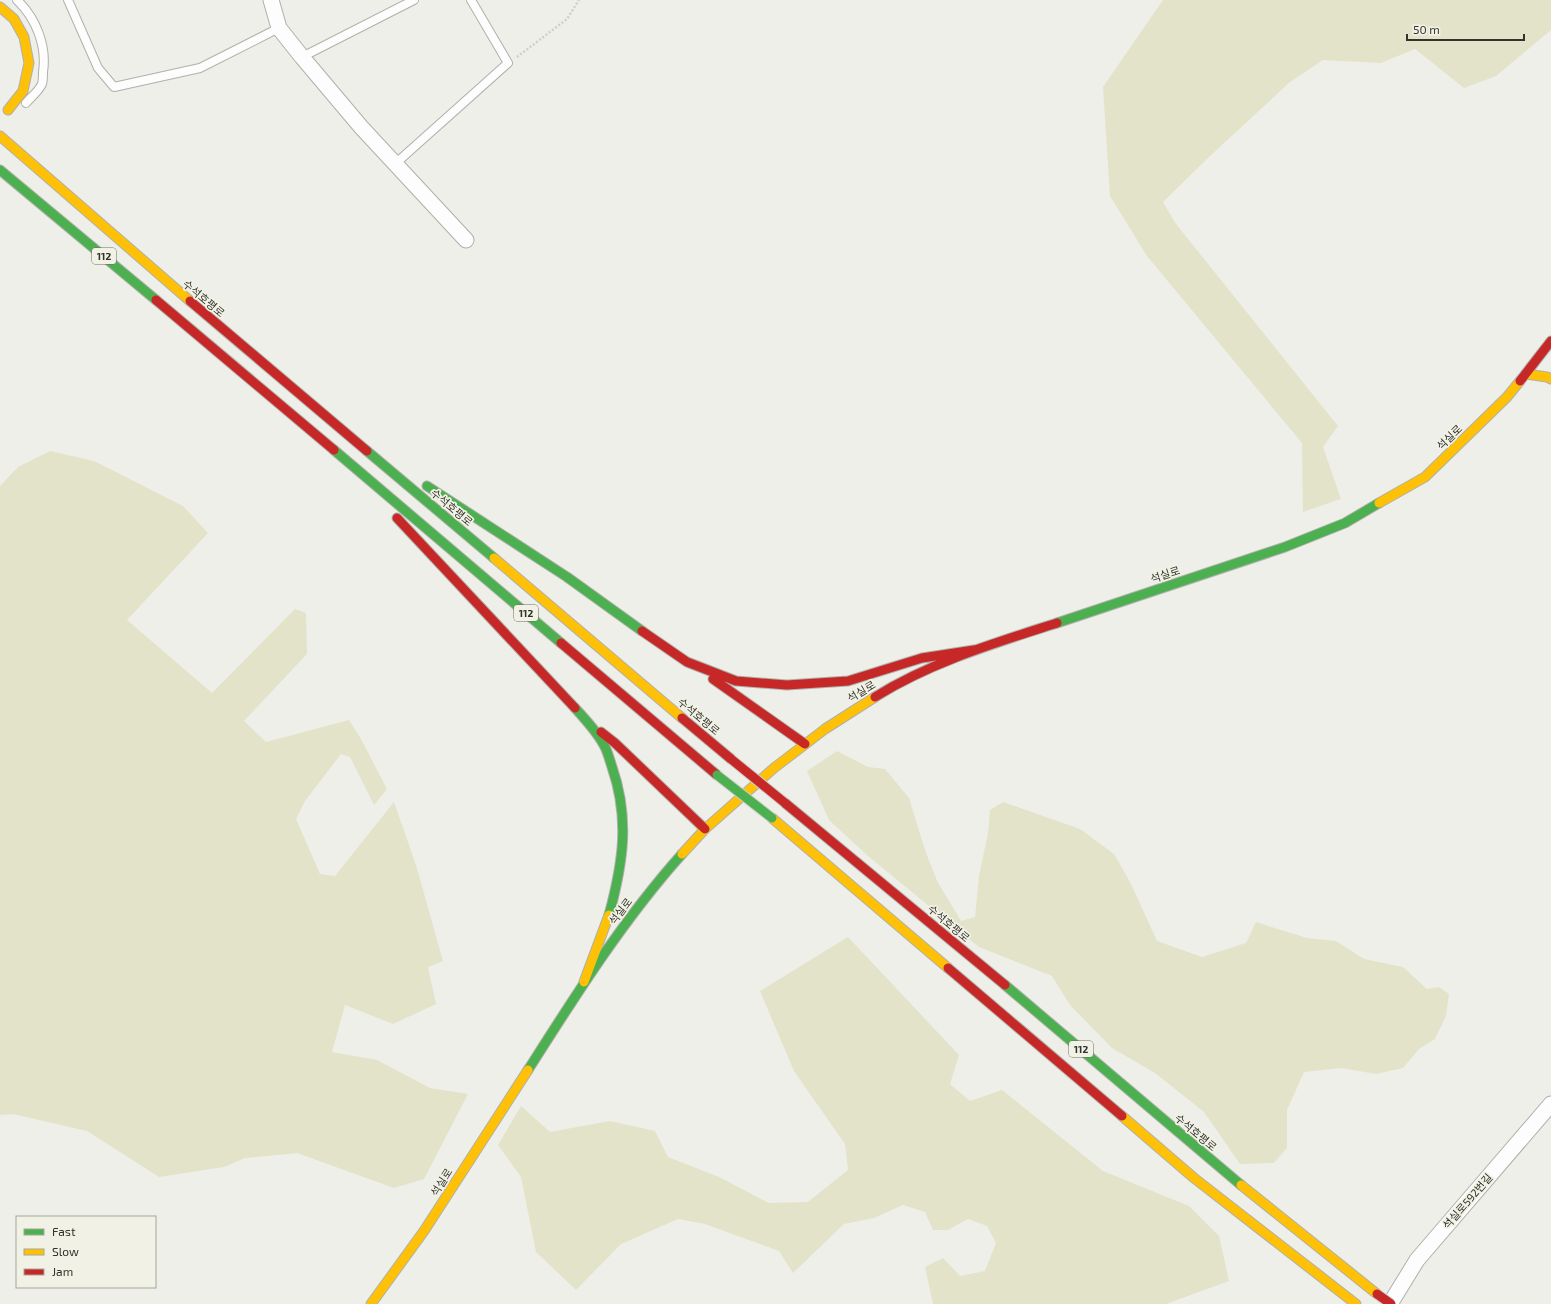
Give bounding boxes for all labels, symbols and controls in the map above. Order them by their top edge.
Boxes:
scale bar [1407,16,1524,42]
text: 50 m [1413,22,1440,36]
road number: 112 [92,248,116,264]
street label: 수석호평로 [180,277,228,319]
street label: 석실로 [1434,422,1464,452]
street label: 수석호평로 [428,486,476,528]
street label: 석실로 [1149,563,1181,585]
road number: 112 [514,605,538,621]
street label: 석실로 [845,678,877,704]
street label: 수석호평로 [675,695,723,737]
street label: 석실로 [606,895,634,927]
street label: 수석호평로 [925,902,973,944]
road number: 112 [1069,1041,1093,1057]
street label: 수석호평로 [1172,1111,1220,1153]
street label: 석실로 [427,1166,455,1198]
street label: 석실로592번길 [1439,1171,1495,1231]
legend [16,1216,156,1288]
text: Fast [52,1224,76,1238]
text: Slow [52,1244,79,1258]
text: Jam [52,1264,73,1278]

